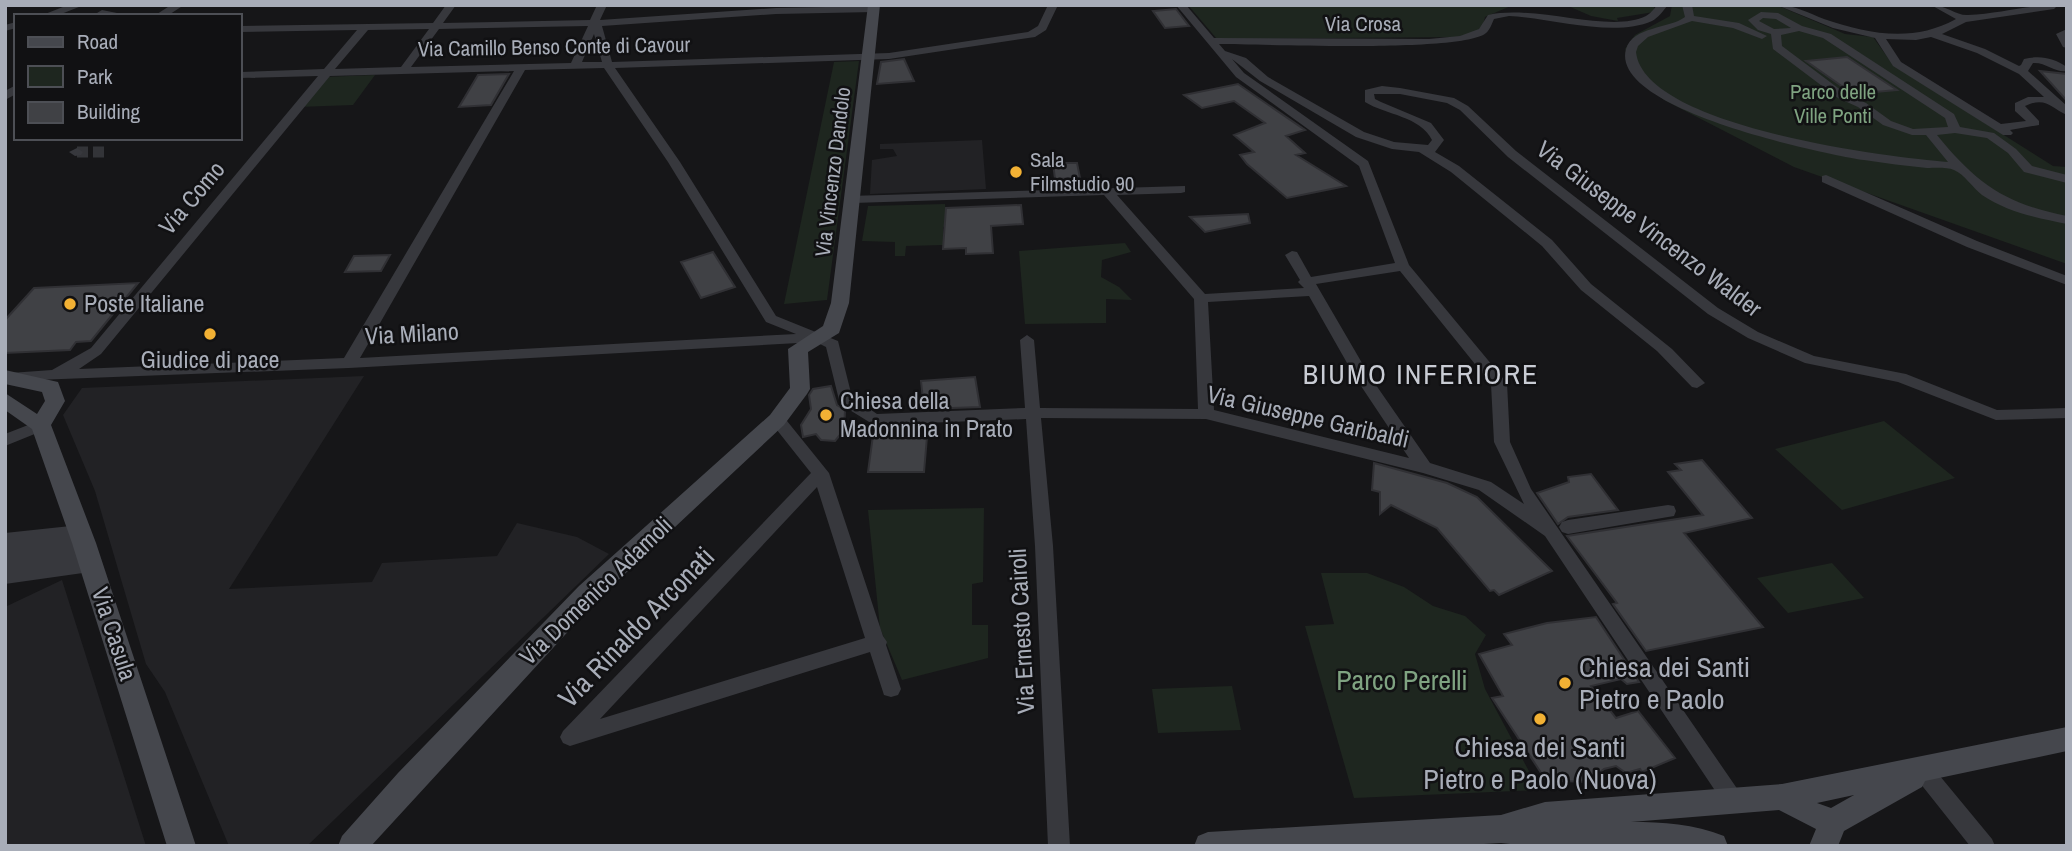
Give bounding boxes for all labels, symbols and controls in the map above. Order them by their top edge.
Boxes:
street label: Via Crosa [1325,9,1402,38]
legend [14,14,242,140]
text: Road [77,27,118,56]
street label: Via Camillo Benso Conte di Cavour [418,30,691,63]
text: Park [77,62,113,91]
park label: Parco delle Ville Ponti [1790,77,1876,130]
street label: Via Vincenzo Dandolo [808,85,857,258]
text: Building [77,97,141,126]
street label: Via Giuseppe Vincenzo Walder [1530,133,1769,324]
place label: Sala Filmstudio 90 [1030,145,1134,198]
street label: Via Como [151,154,232,241]
marker: Sala Filmstudio 90 [1008,164,1024,180]
place label: Poste Italiane [84,287,204,319]
marker: Poste Italiane [62,296,78,312]
street label: Via Milano [364,315,460,351]
marker: Giudice di pace [202,326,218,342]
place label: Giudice di pace [141,343,279,375]
district label: BIUMO INFERIORE [1303,355,1539,393]
street label: Via Giuseppe Garibaldi [1204,377,1412,455]
place label: Chiesa della Madonnina in Prato [840,384,1013,444]
marker: Chiesa della Madonnina in Prato [818,407,834,423]
street label: Via Domenico Adamoli [512,509,679,672]
street label: Via Rinaldo Arconati [549,538,723,716]
street label: Via Ernesto Cairoli [1001,547,1041,715]
street label: Via Casula [85,583,145,684]
place label: Chiesa dei Santi Pietro e Paolo [1579,648,1750,718]
park label: Parco Perelli [1336,661,1468,699]
marker: Chiesa dei Santi Pietro e Paolo [1557,675,1573,691]
marker: Chiesa dei Santi Pietro e Paolo (Nuova) [1532,711,1548,727]
place label: Chiesa dei Santi Pietro e Paolo (Nuova) [1423,728,1657,798]

